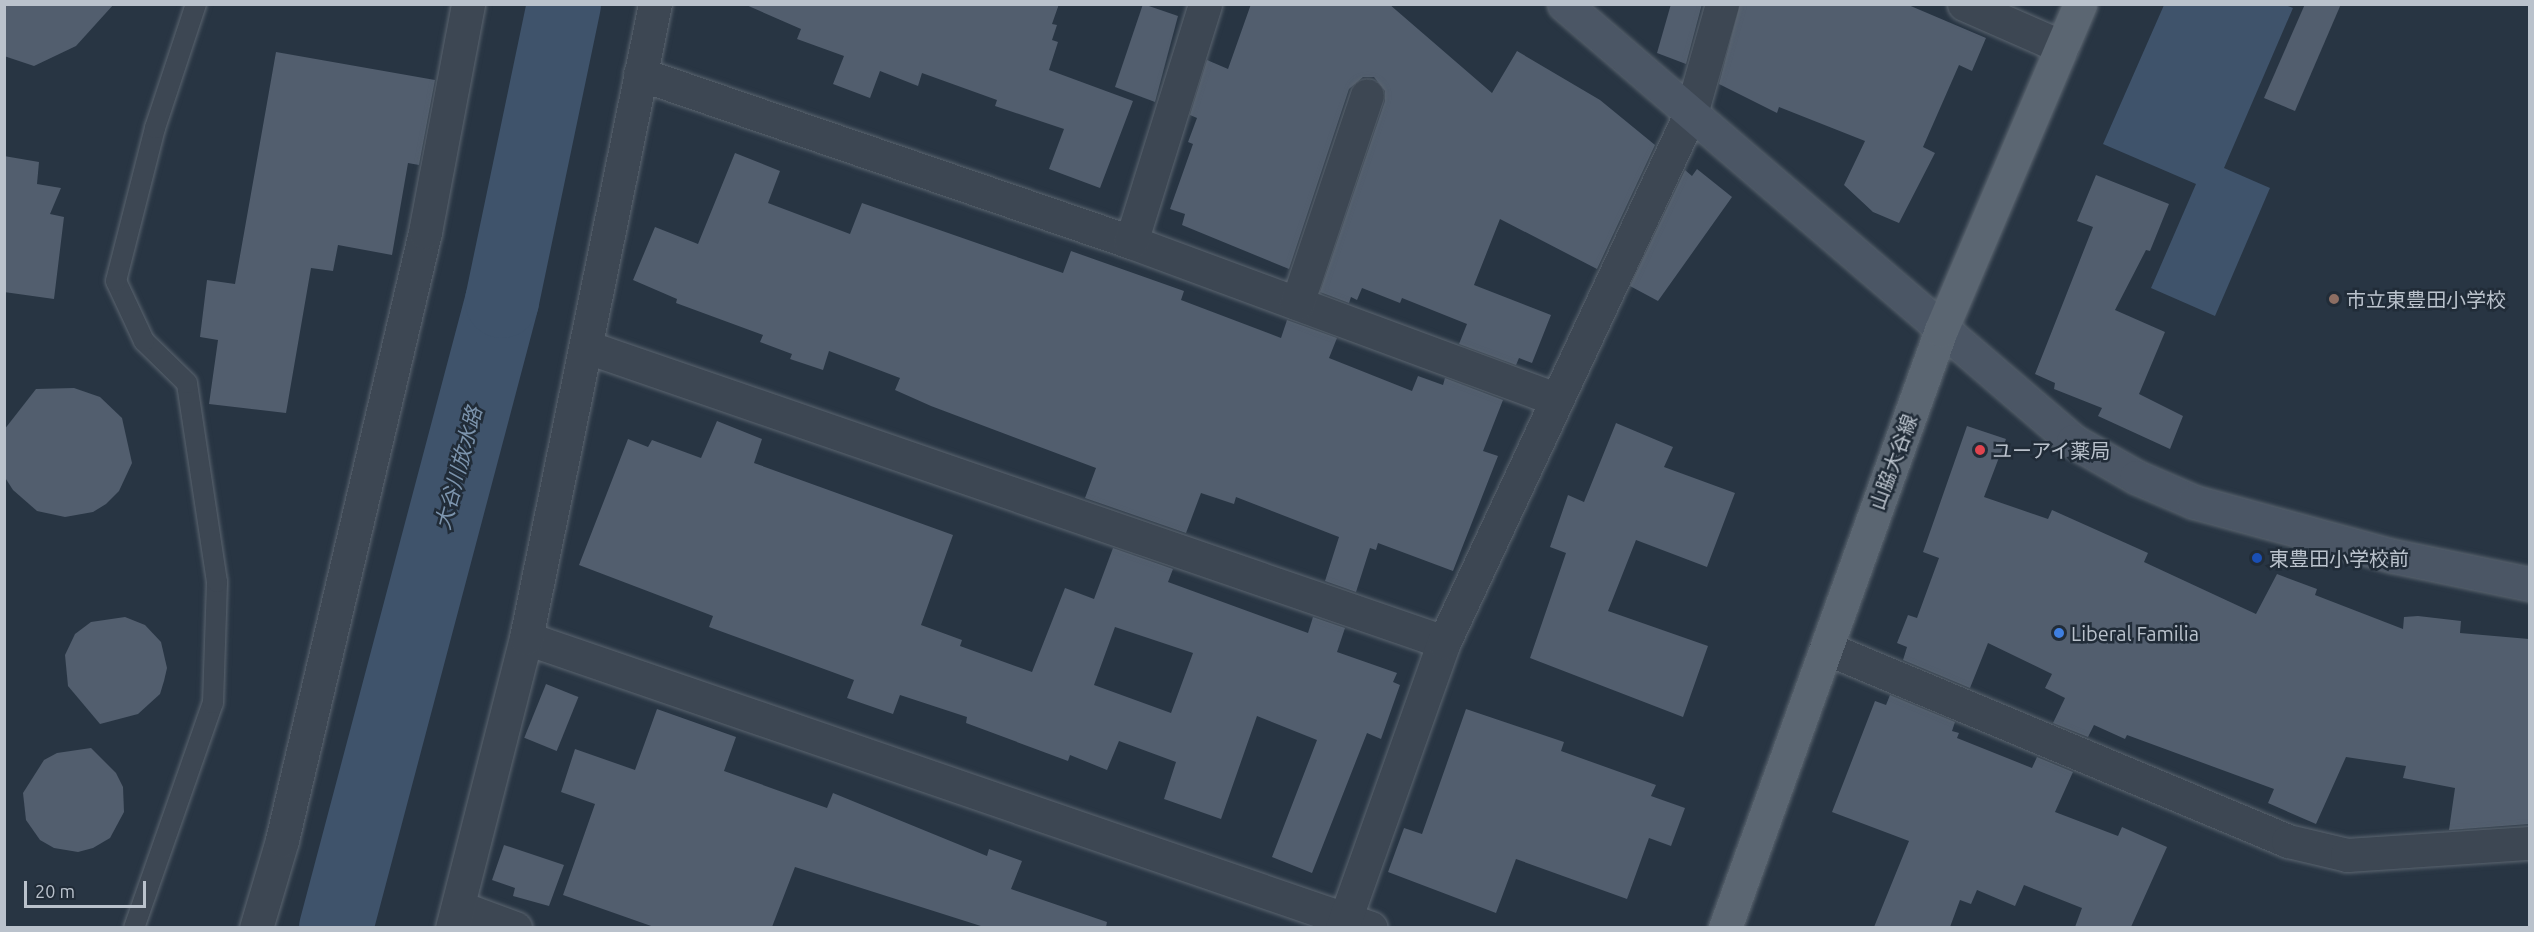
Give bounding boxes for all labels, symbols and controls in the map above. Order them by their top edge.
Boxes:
place label: 市立東豊田小学校 [2346,287,2506,311]
marker: 市立東豊田小学校 [2327,292,2341,306]
water label: 大谷川放水路 [430,404,486,532]
street label: 山脇大谷線 [1865,411,1921,513]
place label: ユーアイ薬局 [1992,438,2112,462]
marker: ユーアイ薬局 [1973,443,1987,457]
place label: 東豊田小学校前 [2269,546,2409,570]
marker: 東豊田小学校前 [2250,551,2264,565]
place label: Liberal Familia [2071,621,2199,645]
marker: Liberal Familia [2052,626,2066,640]
scale bar [27,869,148,907]
text: 20 m [35,881,75,901]

